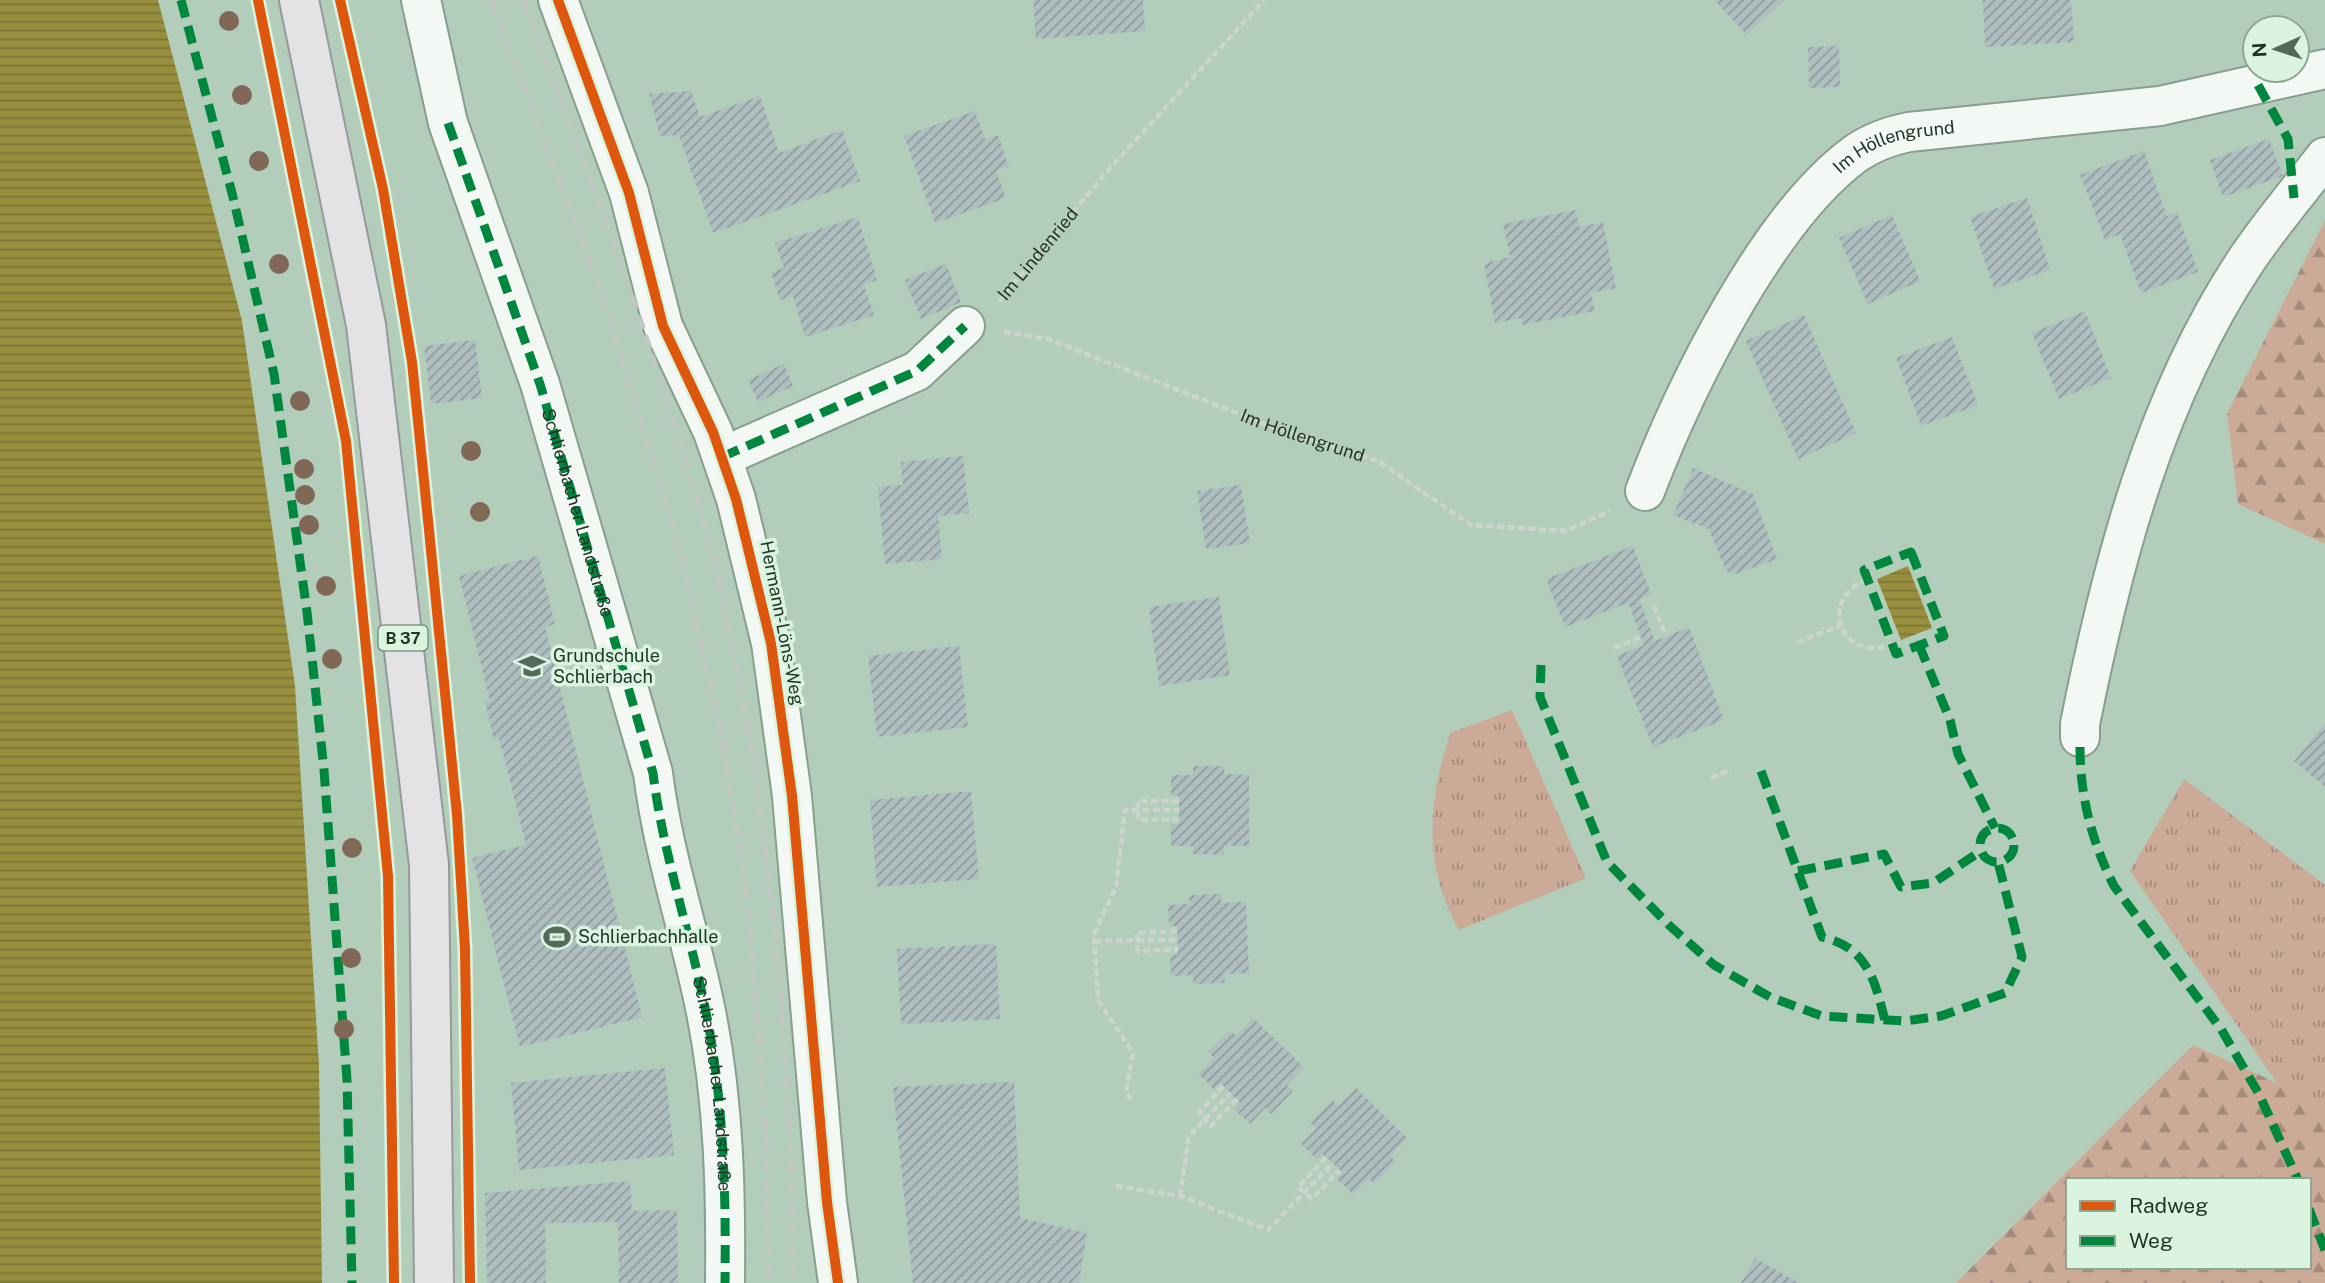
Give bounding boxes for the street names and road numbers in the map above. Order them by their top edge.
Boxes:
street label: Im Höllengrund [1828,116,1956,177]
street label: Im Lindenried [993,203,1082,304]
street label: Im Höllengrund [1238,405,1367,466]
street label: Schlierbacher Landstraße [538,406,618,620]
street label: Hermann-Löns-Weg [756,539,809,707]
road number: B 37 [378,625,428,650]
street label: Schlierbacher Landstraße [689,975,735,1191]

